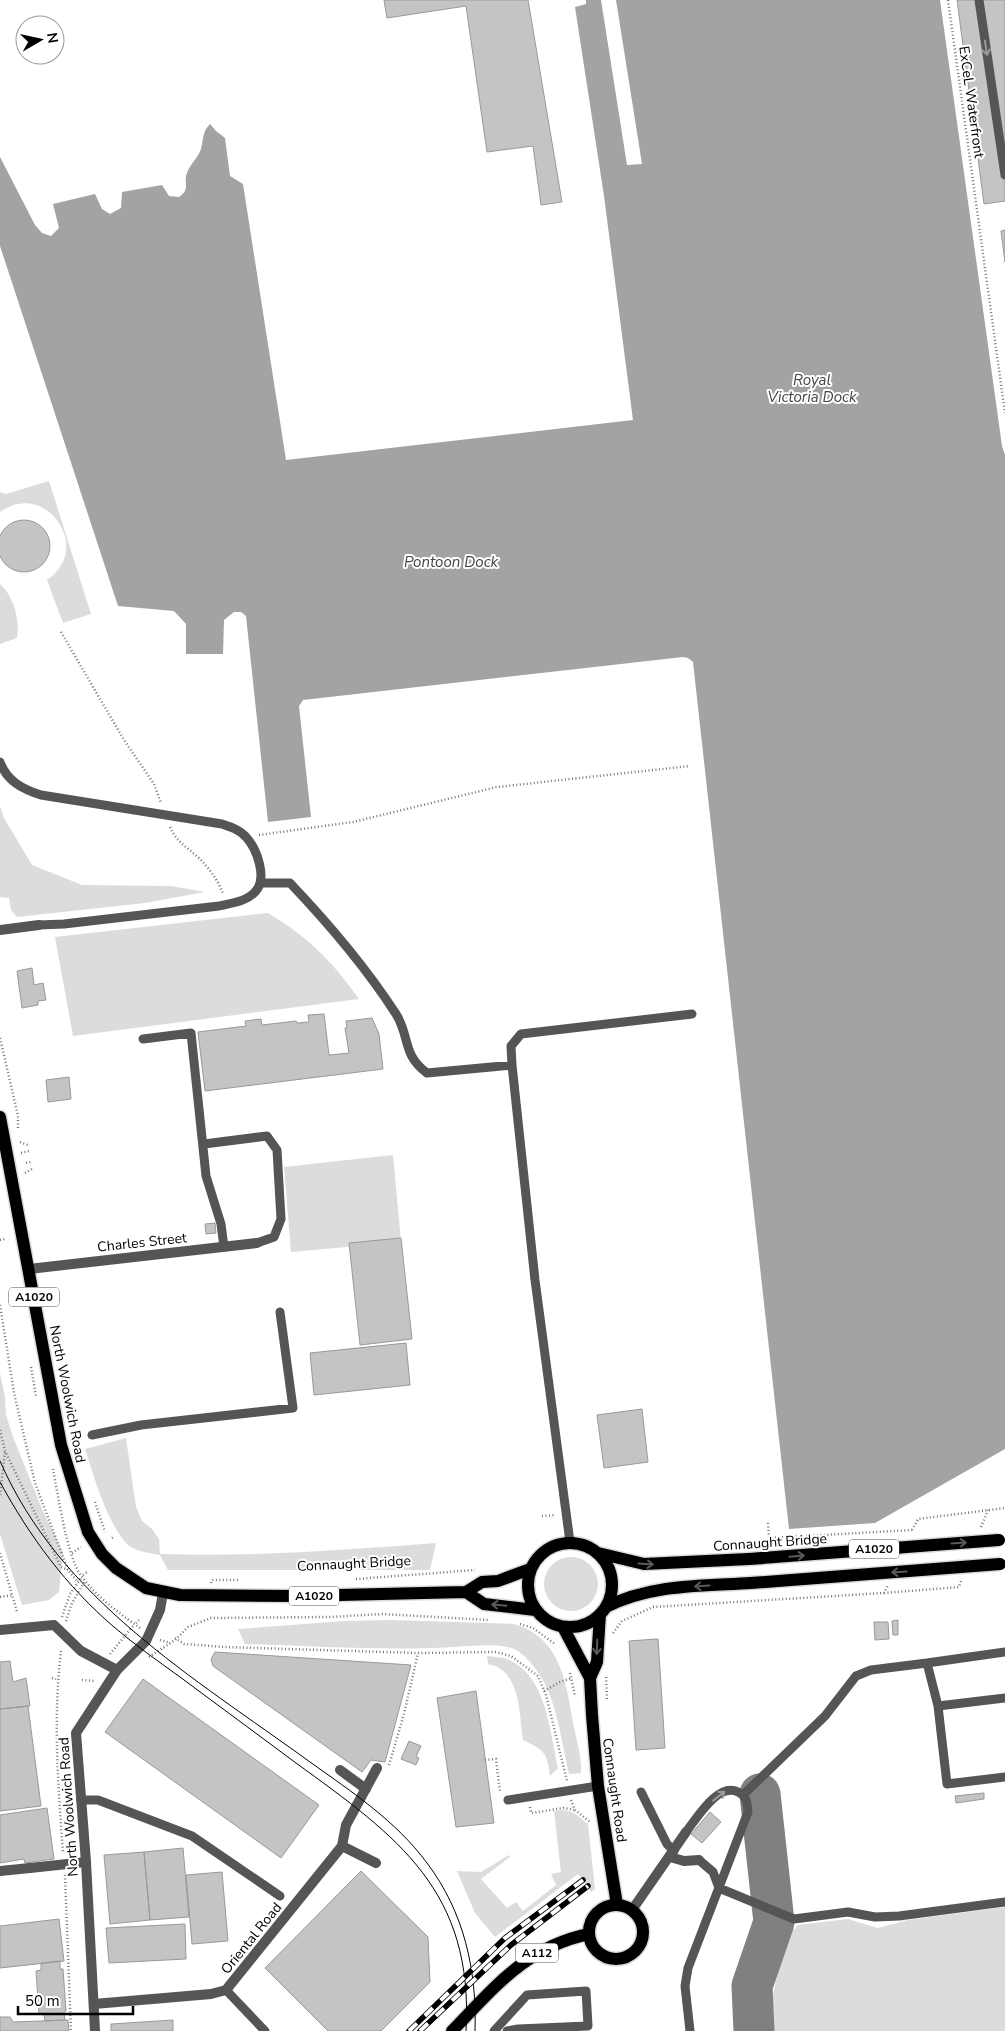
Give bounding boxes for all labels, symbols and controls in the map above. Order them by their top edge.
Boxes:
north arrow [15,15,65,65]
text: N [42,31,63,45]
one-way arrow [982,40,992,56]
street label: ExCeL Waterfront [954,45,989,159]
water label: Royal Victoria Dock [768,370,857,407]
water label: Pontoon Dock [404,552,499,572]
street label: Charles Street [96,1228,188,1257]
road number: A1020 [9,1288,59,1306]
street label: North Woolwich Road [45,1324,90,1464]
street label: Connaught Bridge [712,1529,828,1556]
one-way arrow [951,1538,967,1547]
road number: A1020 [849,1540,899,1558]
street label: Connaught Bridge [297,1551,411,1576]
one-way arrow [789,1551,805,1560]
one-way arrow [637,1559,653,1568]
one-way arrow [892,1567,908,1576]
one-way arrow [695,1582,711,1591]
road number: A1020 [289,1586,339,1605]
one-way arrow [491,1600,507,1610]
one-way arrow [592,1638,602,1654]
street label: North Woolwich Road [54,1737,83,1877]
street label: Connaught Road [598,1737,631,1843]
one-way arrow [712,1791,726,1801]
street label: Oriental Road [217,1899,286,1978]
road number: A112 [516,1944,558,1962]
scale bar [18,1984,132,2016]
text: 50 m [25,1991,60,2011]

